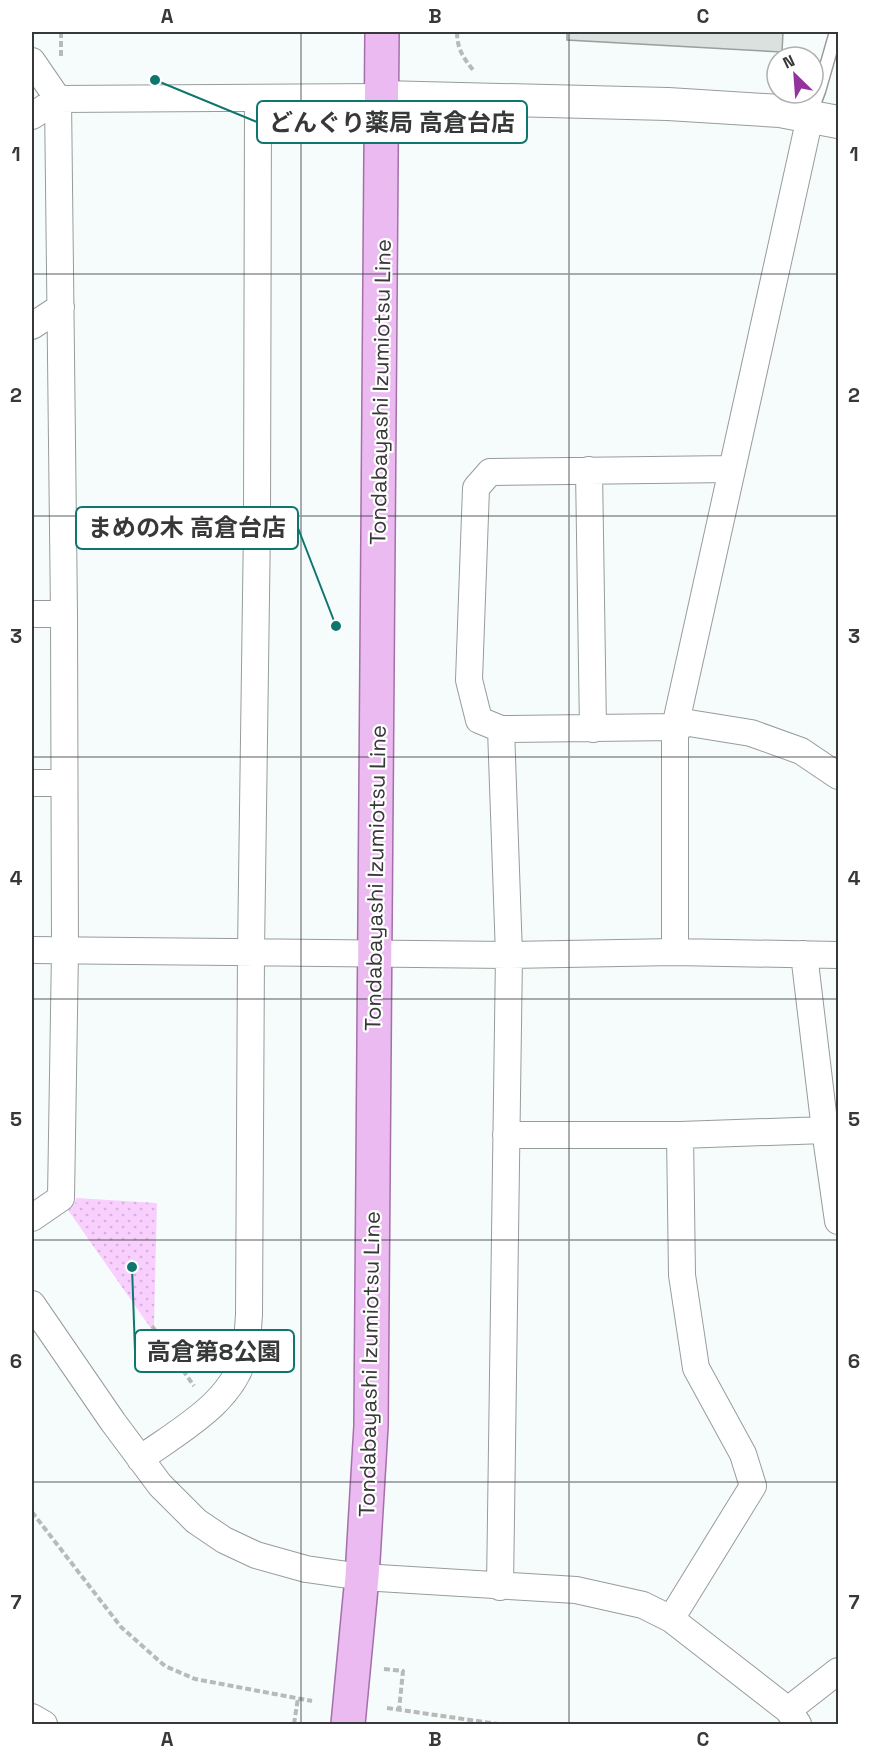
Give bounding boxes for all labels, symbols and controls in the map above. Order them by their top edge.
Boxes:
text: A [161,3,174,29]
text: B [428,3,442,29]
text: C [697,3,710,29]
north arrow [765,45,825,105]
text: N [780,50,798,74]
callout: どんぐり薬局 高倉台店 [257,101,527,143]
text: どんぐり薬局 高倉台店 [269,107,515,138]
text: 1 [11,141,21,167]
text: 1 [849,141,859,167]
street label: Tondabayashi Izumiotsu Line [363,239,397,545]
text: 2 [10,382,22,408]
text: 2 [848,382,860,408]
callout: まめの木 高倉台店 [76,507,298,549]
text: まめの木 高倉台店 [88,512,286,543]
text: 3 [10,623,22,649]
text: 3 [848,623,860,649]
street label: Tondabayashi Izumiotsu Line [358,725,392,1031]
text: 4 [10,865,23,891]
text: 4 [848,865,861,891]
text: 5 [10,1106,22,1132]
text: 5 [848,1106,860,1132]
street label: Tondabayashi Izumiotsu Line [352,1211,386,1517]
callout: 高倉第8公園 [135,1330,294,1372]
text: 高倉第8公園 [147,1336,281,1367]
text: 6 [10,1348,22,1374]
text: 6 [848,1348,860,1374]
text: 7 [10,1589,22,1615]
text: 7 [848,1589,860,1615]
text: A [161,1726,174,1752]
text: B [428,1726,442,1752]
text: C [697,1726,710,1752]

